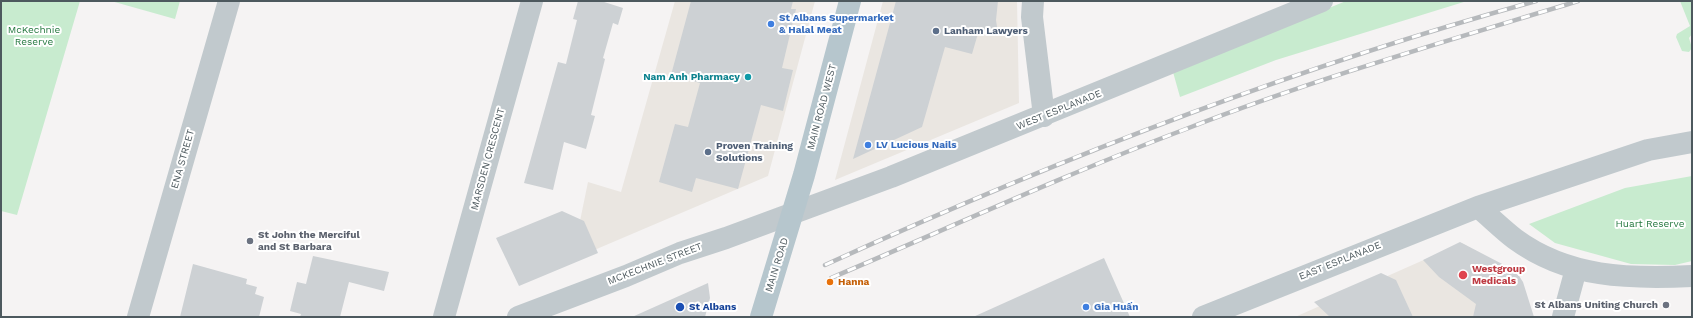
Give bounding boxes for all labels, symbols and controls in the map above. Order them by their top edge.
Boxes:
place label: St Albans Supermarket & Halal Meat [779,12,894,36]
marker: St Albans Supermarket & Halal Meat [766,19,776,29]
park label: McKechnie Reserve [8,24,60,48]
place label: Lanham Lawyers [944,25,1028,37]
marker: Lanham Lawyers [931,26,941,36]
street label: MAIN ROAD WEST [805,63,839,151]
place label: Nam Anh Pharmacy [643,71,740,83]
marker: Nam Anh Pharmacy [743,72,753,82]
street label: WEST ESPLANADE [1015,87,1103,133]
street label: MARSDEN CRESCENT [469,107,507,211]
street label: ENA STREET [169,128,197,190]
place label: LV Lucious Nails [876,139,956,151]
place label: Proven Training Solutions [716,140,793,164]
marker: LV Lucious Nails [863,140,873,150]
marker: Proven Training Solutions [703,147,713,157]
park label: Huart Reserve [1616,218,1684,230]
place label: St John the Merciful and St Barbara [258,229,360,252]
marker: St John the Merciful and St Barbara [245,236,255,246]
street label: MAIN ROAD [763,236,791,294]
street label: EAST ESPLANADE [1297,239,1383,283]
street label: MCKECHNIE STREET [606,240,704,288]
place label: Westgroup Medicals [1472,263,1525,286]
marker: Westgroup Medicals [1457,269,1469,281]
place label: Hanna [838,276,869,288]
marker: Hanna [825,277,835,287]
place label: St Albans Uniting Church [1534,299,1658,311]
marker: St Albans Uniting Church [1661,300,1671,310]
marker: St Albans [674,301,686,313]
place label: St Albans [689,301,736,313]
place label: Gia Huấn [1094,301,1138,313]
marker: Gia Huấn [1081,302,1091,312]

